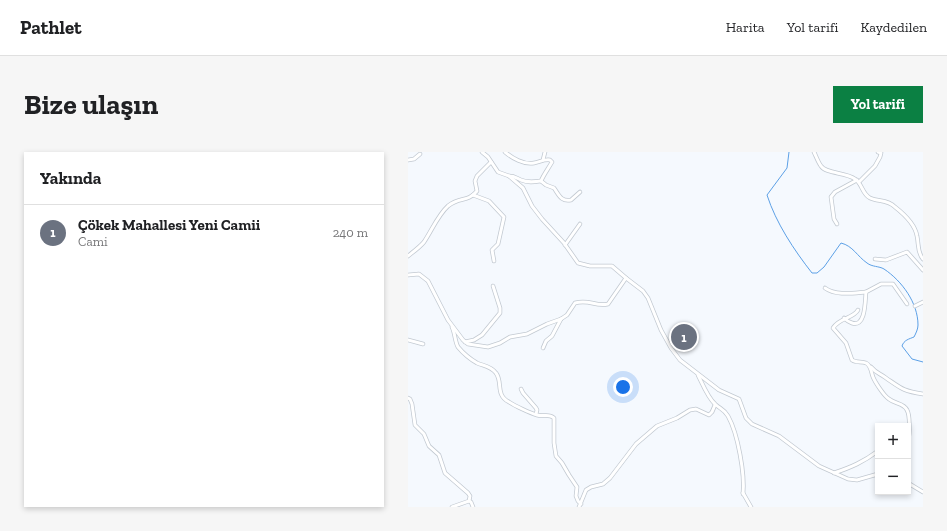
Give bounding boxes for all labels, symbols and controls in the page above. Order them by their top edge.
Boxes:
text: Pathlet [20,16,82,39]
text: Harita [726,19,765,36]
text: Yol tarifi [787,19,838,36]
text: Kaydedilen [860,19,927,36]
button: Yol tarifi [833,86,923,123]
text: Bize ulaşın [24,88,158,121]
text: Yakında [40,168,101,188]
text: Çökek Mahallesi Yeni Camii [78,216,260,234]
text: 1 [50,225,56,240]
text: 240 m [333,225,368,240]
text: Cami [78,234,108,249]
pin: 1 [671,322,697,352]
your location [613,377,633,397]
map controls [875,423,911,495]
button: + [875,423,911,459]
button: − [875,459,911,495]

